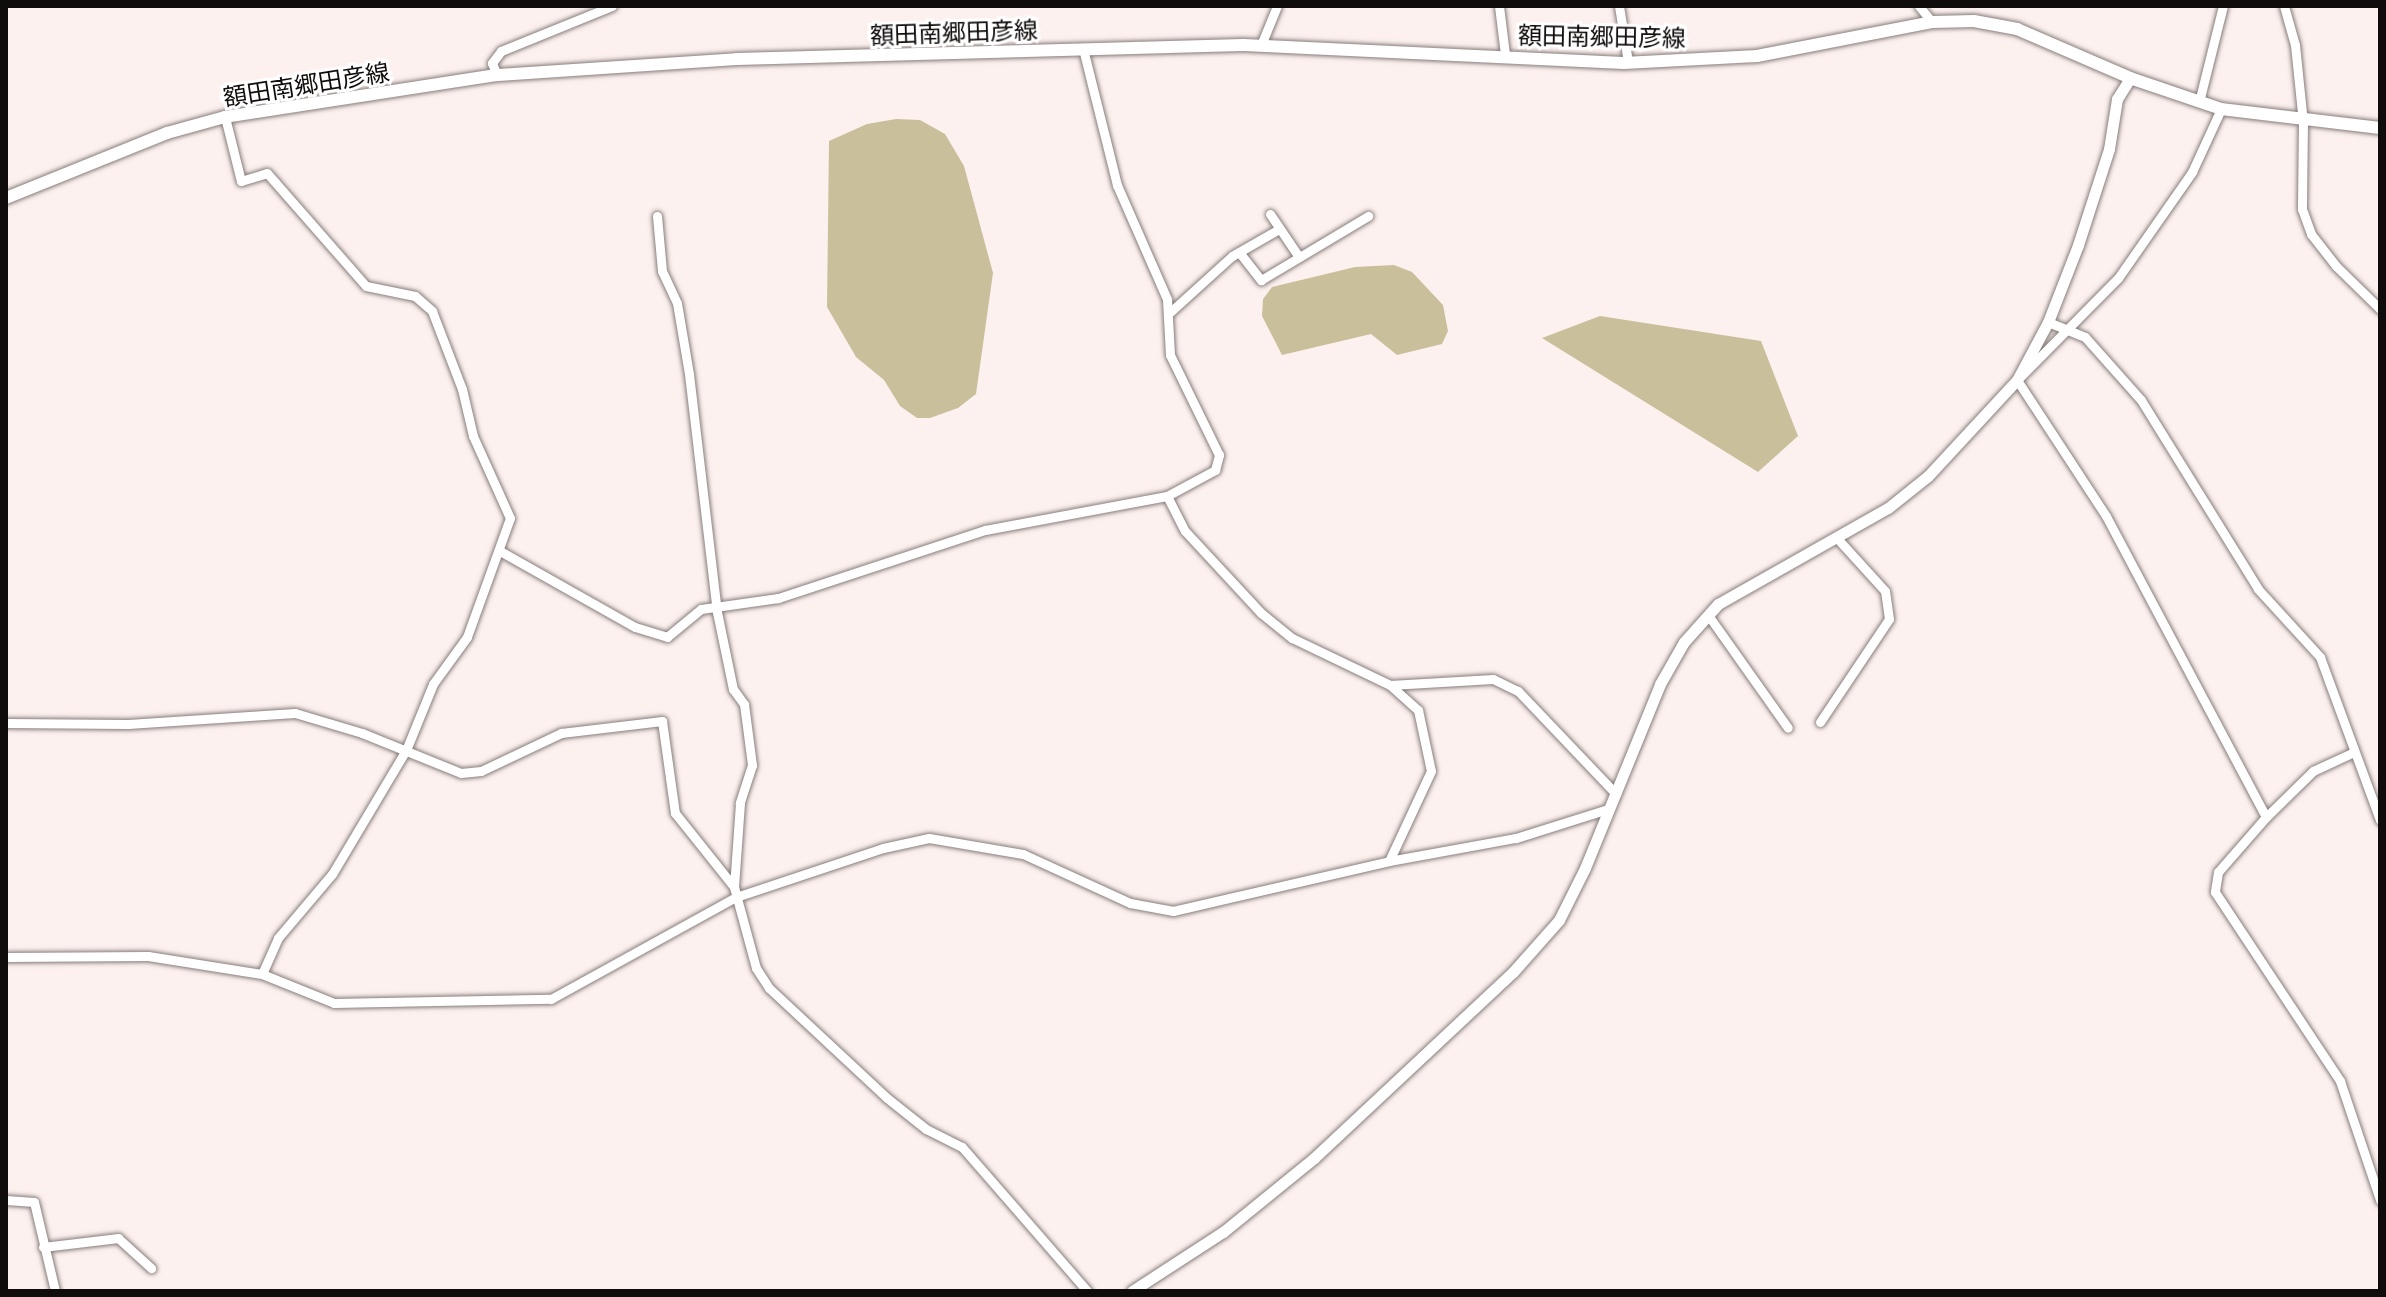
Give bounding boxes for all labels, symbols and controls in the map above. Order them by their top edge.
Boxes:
street label: 額田南郷田彦線 [870,14,1038,48]
street label: 額田南郷田彦線 [1518,19,1686,51]
street label: 額田南郷田彦線 [221,56,391,110]

